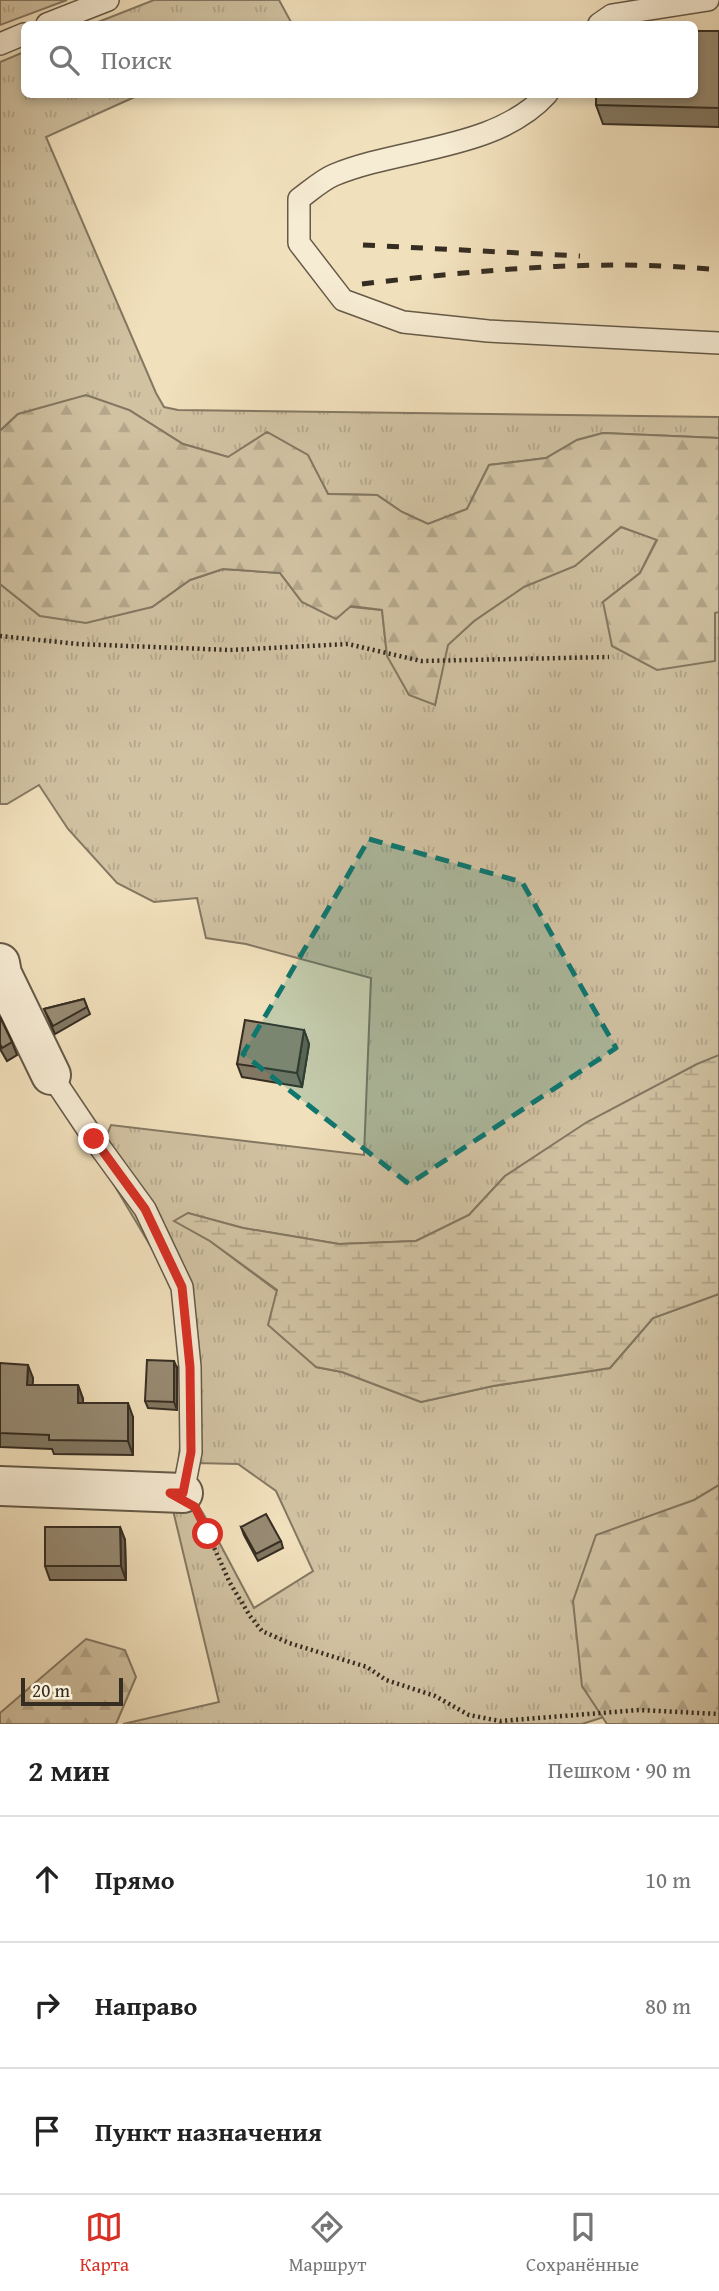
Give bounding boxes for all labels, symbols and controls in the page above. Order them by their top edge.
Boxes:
search box [21,21,698,98]
text: Поиск [101,40,172,79]
icon: search [45,41,83,79]
route end [78,1123,109,1154]
route start [192,1518,223,1549]
scale bar [21,1675,122,1707]
text: 20 m [32,1676,70,1704]
text: 2 мин [28,1748,110,1792]
text: Пешком · 90 m [548,1753,691,1786]
icon: ahead [28,1860,66,1898]
text: Прямо [95,1860,175,1899]
text: 10 m [645,1863,691,1896]
icon: right [28,1986,66,2024]
text: Направо [95,1986,197,2025]
text: 80 m [645,1989,691,2022]
icon: arrive [28,2112,66,2150]
text: Пункт назначения [95,2112,322,2151]
tab: Карта [80,2208,129,2278]
tab: Маршрут [289,2208,366,2278]
tab: Сохранённые [526,2208,639,2278]

